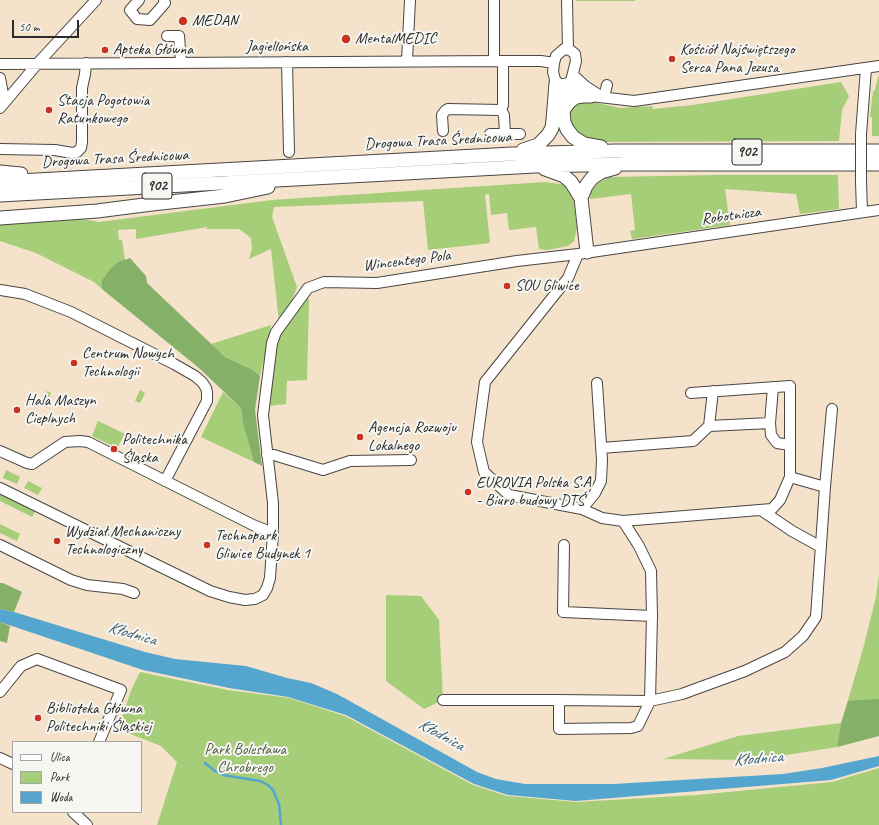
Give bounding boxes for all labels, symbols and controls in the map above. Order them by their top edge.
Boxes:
place label: MEDAN [192,11,238,31]
scale bar [14,12,81,38]
marker: MEDAN [177,15,189,27]
text: 50 m [19,19,39,35]
place label: MentalMEDIC [355,29,436,49]
marker: MentalMEDIC [340,33,352,45]
street label: Jagiellońska [246,37,308,57]
place label: Apteka Główna [113,40,193,60]
place label: Kościół Najświętszego Serca Pana Jezusa [680,40,794,78]
marker: Apteka Główna [100,45,110,55]
marker: Kościół Najświętszego Serca Pana Jezusa [667,54,677,64]
place label: Stacja Pogotowia Ratunkowego [57,91,149,129]
marker: Stacja Pogotowia Ratunkowego [44,105,54,115]
street label: Drogowa Trasa Średnicowa [364,128,512,154]
road number: 902 [732,139,762,165]
street label: Drogowa Trasa Średnicowa [41,146,189,172]
road number: 902 [142,173,172,199]
street label: Robotnicza [700,202,762,230]
street label: Wincentego Pola [362,246,452,276]
place label: SOU Gliwice [515,276,579,296]
marker: SOU Gliwice [502,281,512,291]
place label: Centrum Nowych Technologii [82,344,174,382]
marker: Centrum Nowych Technologii [69,358,79,368]
place label: Hala Maszyn Cieplnych [25,391,96,429]
marker: Hala Maszyn Cieplnych [12,405,22,415]
place label: Agencja Rozwoju Lokalnego [368,418,456,456]
place label: Politechnika Śląska [122,430,187,468]
marker: Agencja Rozwoju Lokalnego [355,432,365,442]
marker: Politechnika Śląska [109,444,119,454]
place label: EUROVIA Polska S.A - Biuro budowy DTŚ [476,473,591,511]
marker: EUROVIA Polska S.A - Biuro budowy DTŚ [463,487,473,497]
place label: Wydział Mechaniczny Technologiczny [65,522,180,560]
place label: Technopark Gliwice Budynek 1 [215,526,310,564]
marker: Wydział Mechaniczny Technologiczny [52,536,62,546]
marker: Technopark Gliwice Budynek 1 [202,540,212,550]
water label: Kłodnica [106,617,158,651]
place label: Biblioteka Główna Politechniki Śląskiej [46,699,151,737]
marker: Biblioteka Główna Politechniki Śląskiej [33,713,43,723]
water label: Kłodnica [415,714,467,756]
park label: Park Bolesława Chrobrego [204,740,286,778]
legend [12,741,142,813]
water label: Kłodnica [733,747,783,771]
text: Ulica [50,749,69,765]
text: Park [50,769,69,785]
text: Woda [50,789,72,805]

